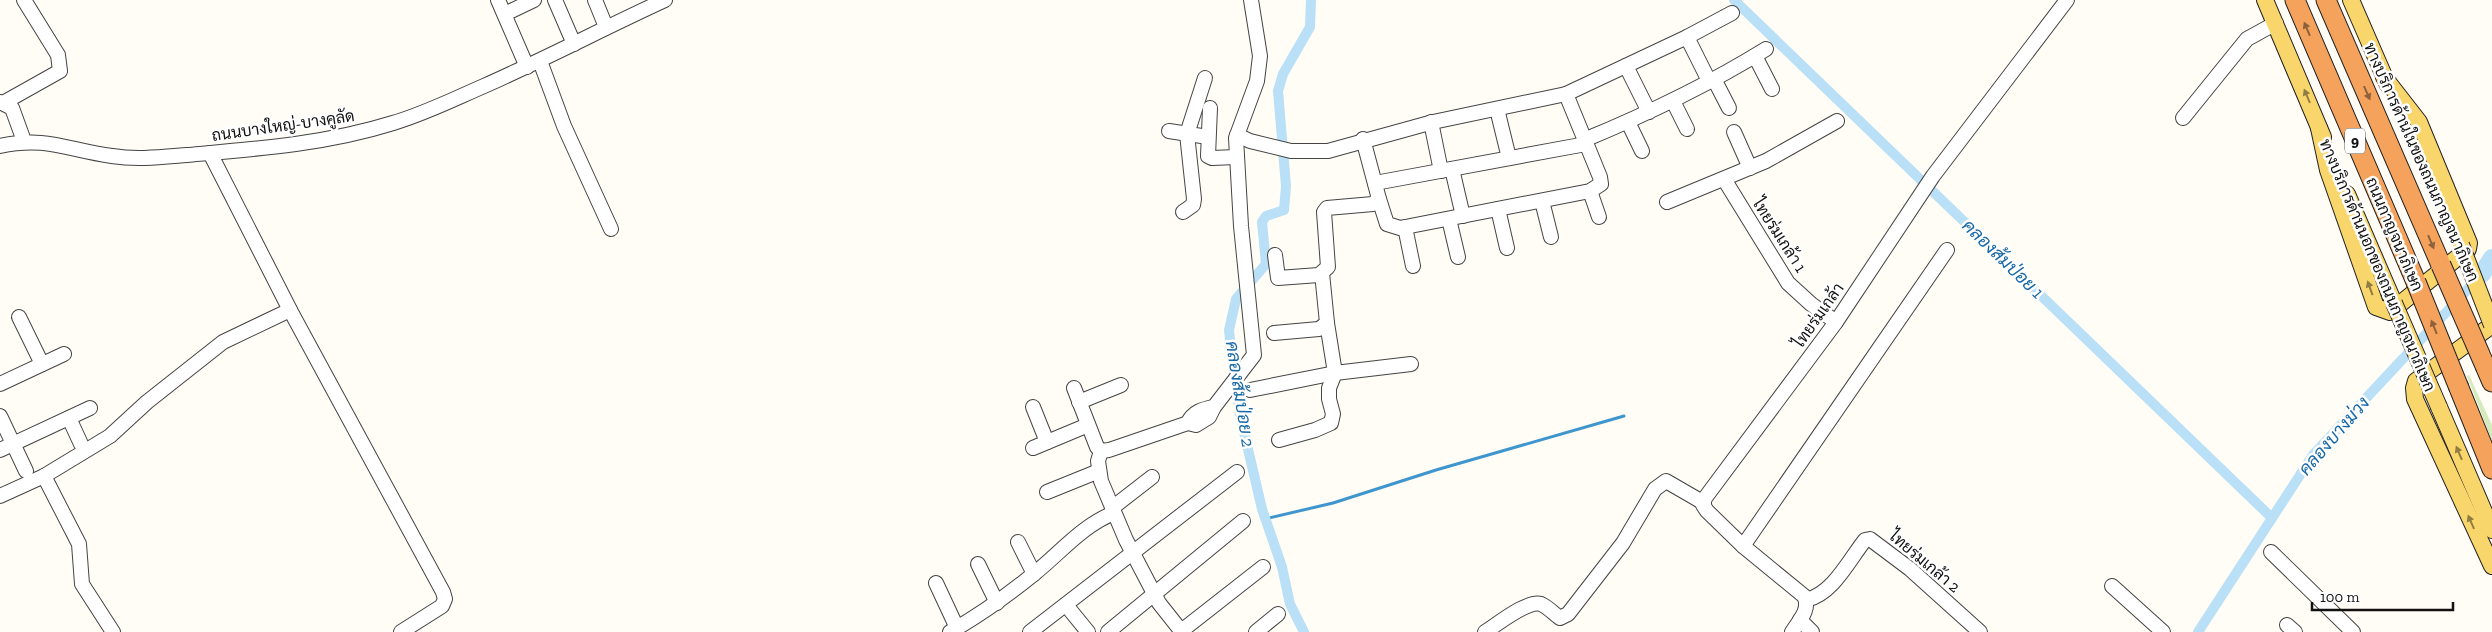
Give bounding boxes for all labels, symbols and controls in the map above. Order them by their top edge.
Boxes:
one-way arrow [2303,21,2311,36]
street label: ทางบริการด้านในของถนนกาญจนาภิเษก [2360,39,2484,285]
one-way arrow [2363,86,2371,100]
one-way arrow [2302,89,2310,104]
street label: ถนนบางใหญ่-บางคูลัด [210,104,356,147]
road number: 9 [2345,128,2365,154]
street label: ทางบริการด้านนอกของถนนกาญจนาภิเษก [2316,136,2440,394]
street label: ถนนกาญจนาภิเษก [2362,174,2428,294]
street label: ไทยร่มเกล้า 1 [1748,192,1812,276]
water label: คลองส้มป่อย 1 [1958,214,2049,304]
one-way arrow [2428,235,2436,249]
street label: ไทยร่มเกล้า [1786,278,1848,353]
one-way arrow [2366,280,2373,295]
one-way arrow [2430,319,2438,334]
water label: คลองส้มป่อย 2 [1221,339,1260,449]
water label: คลองบางม่วง [2293,392,2374,480]
one-way arrow [2455,446,2463,460]
one-way arrow [2466,515,2474,529]
street label: ไทยร่มเกล้า 2 [1884,523,1965,596]
scale bar [2312,580,2453,612]
text: 100 m [2320,588,2359,606]

